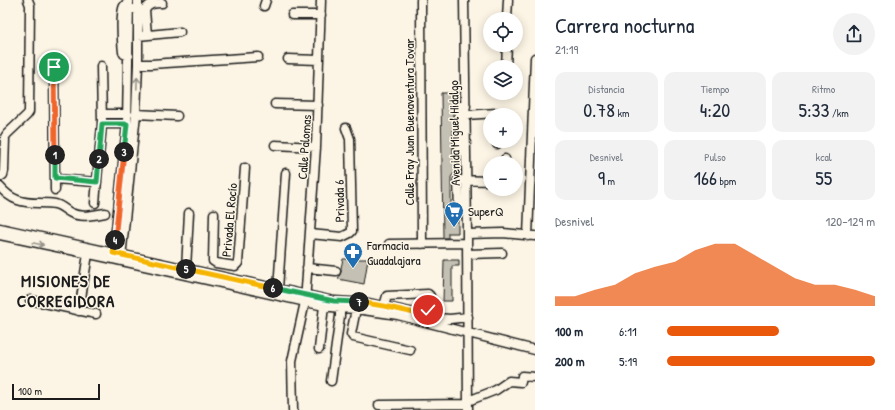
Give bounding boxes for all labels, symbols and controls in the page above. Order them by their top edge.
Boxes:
text: Carrera nocturna [555,10,694,40]
map controls [483,12,523,196]
button: locate [483,12,523,52]
button: share [833,13,875,55]
street label: Calle Fray Juan Buenaventura Tovar [400,39,418,206]
text: 21:19 [555,40,578,58]
pin [37,50,71,84]
icon: arrive [43,56,65,78]
button: layers [483,60,523,100]
one-way arrow [134,77,141,90]
street label: Avenida Miguel Hidalgo [444,80,464,186]
text: Distancia [588,82,624,96]
text: Tiempo [701,82,729,96]
text: Ritmo [812,82,835,96]
text: 0.78 [583,96,615,123]
text: 4:20 [700,96,730,123]
text: 5:33 [799,96,830,123]
text: km [615,106,630,120]
text: /km [830,106,849,120]
button: + [483,108,523,148]
street label: Calle Palomas [293,114,315,180]
pin: 3 [114,142,134,162]
pin: 1 [45,145,65,165]
text: 3 [122,145,126,159]
text: 1 [53,148,57,162]
pin: 2 [89,149,109,169]
text: Desnivel [590,150,623,164]
text: Pulso [704,150,726,164]
text: kcal [816,150,832,164]
text: 2 [96,152,102,166]
button: − [483,156,523,196]
text: 9 [598,164,605,191]
text: 166 [694,164,717,191]
text: 55 [815,164,832,191]
text: m [605,174,615,188]
text: bpm [717,174,736,188]
street label: Privada 6 [330,179,348,223]
street label: Privada El Rocío [217,182,241,258]
supermarket icon: SuperQ [443,200,465,228]
place label: SuperQ [468,202,503,220]
text: Desnivel [555,212,594,230]
text: 120–129 m [826,212,875,230]
pin: 4 [105,230,125,250]
text: 4 [113,233,117,247]
place label: Farmacia Guadalajara [366,236,421,269]
one-way arrow [31,240,44,248]
pharmacy icon: Farmacia Guadalajara [342,241,364,269]
pin: 5 [176,259,196,279]
text: 5 [184,262,188,276]
district label: MISIONES DE CORREGIDORA [17,269,115,312]
pin: 6 [263,278,283,298]
text: 6 [271,281,275,295]
pin: 7 [349,292,369,312]
pin [411,293,445,327]
text: 7 [356,295,362,309]
icon: check [417,299,439,321]
text: 100 m [555,322,583,340]
text: 6:11 [619,322,637,340]
text: 200 m [555,352,585,370]
text: 5:19 [619,352,637,370]
scale bar [12,382,100,401]
text: 100 m [18,384,42,398]

